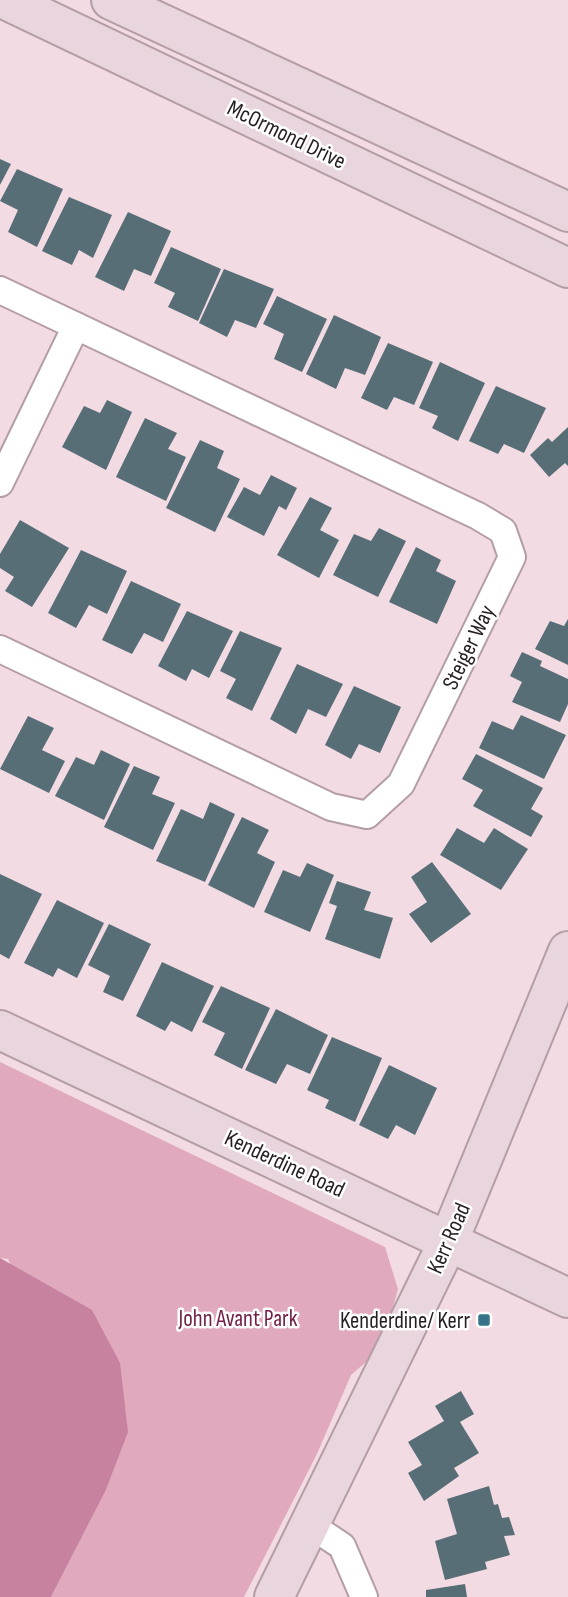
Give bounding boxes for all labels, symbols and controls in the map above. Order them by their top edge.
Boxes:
street label: McOrmond Drive [223,94,350,176]
street label: Steiger Way [436,600,501,694]
street label: Kenderdine Road [220,1124,349,1204]
street label: Kerr Road [421,1199,477,1278]
park label: John Avant Park [178,1305,298,1333]
place label: Kenderdine/ Kerr [340,1307,470,1335]
marker: Kenderdine/ Kerr [476,1312,492,1328]

